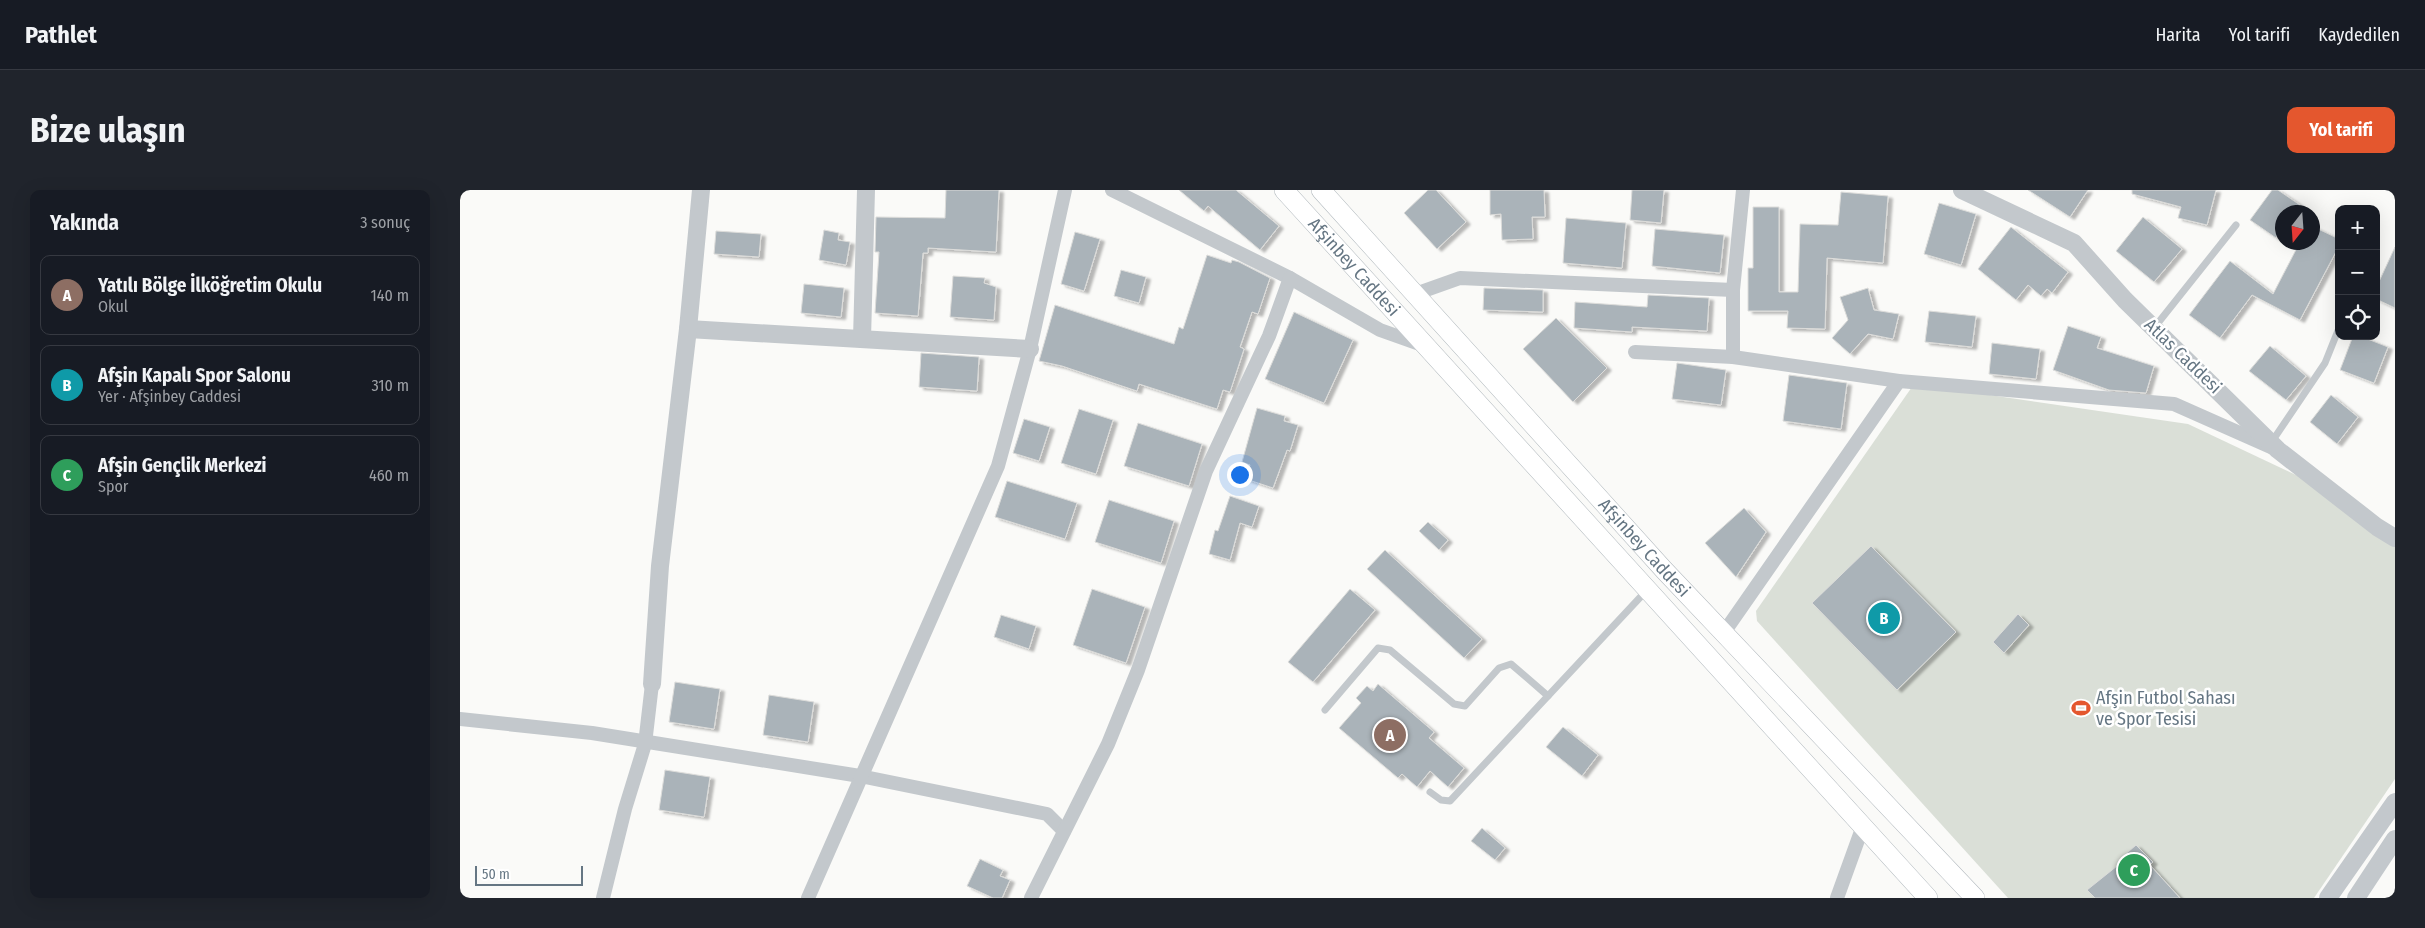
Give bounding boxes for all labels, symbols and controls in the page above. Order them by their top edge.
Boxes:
text: Pathlet [25,21,97,49]
text: Harita [2155,24,2201,46]
text: Yol tarifi [2229,24,2290,46]
text: Kaydedilen [2318,24,2400,46]
button: Yol tarifi [2287,107,2395,153]
text: Bize ulaşın [30,109,185,151]
north arrow [2275,205,2320,250]
map controls [2335,205,2380,340]
button: + [2335,205,2380,250]
text: Yakında [50,210,119,236]
text: 3 sonuç [360,213,410,232]
street label: Afşinbey Caddesi [1304,213,1404,321]
button: − [2335,250,2380,295]
text: Yatılı Bölge İlköğretim Okulu [98,274,322,297]
text: A [63,286,71,305]
text: 140 m [371,286,409,305]
button: locate [2335,295,2380,340]
text: Okul [98,297,128,316]
street label: Atlas Caddesi [2140,314,2226,398]
text: Afşin Kapalı Spor Salonu [98,364,291,387]
text: B [63,376,71,395]
text: 310 m [372,376,409,395]
text: Yer · Afşinbey Caddesi [98,387,241,406]
text: Afşin Gençlik Merkezi [98,454,267,477]
your location [1227,462,1253,488]
text: C [63,466,71,485]
text: 460 m [369,466,409,485]
text: Spor [98,477,128,496]
street label: Afşinbey Caddesi [1594,494,1695,601]
pin: B [1868,599,1900,637]
place label: Afşin Futbol Sahası ve Spor Tesisi [2096,687,2236,730]
sports icon: Afşin Futbol Sahası ve Spor Tesisi [2070,697,2092,719]
pin: A [1374,716,1406,754]
pin: C [2118,851,2150,889]
scale bar [475,863,582,886]
text: 50 m [482,866,510,883]

